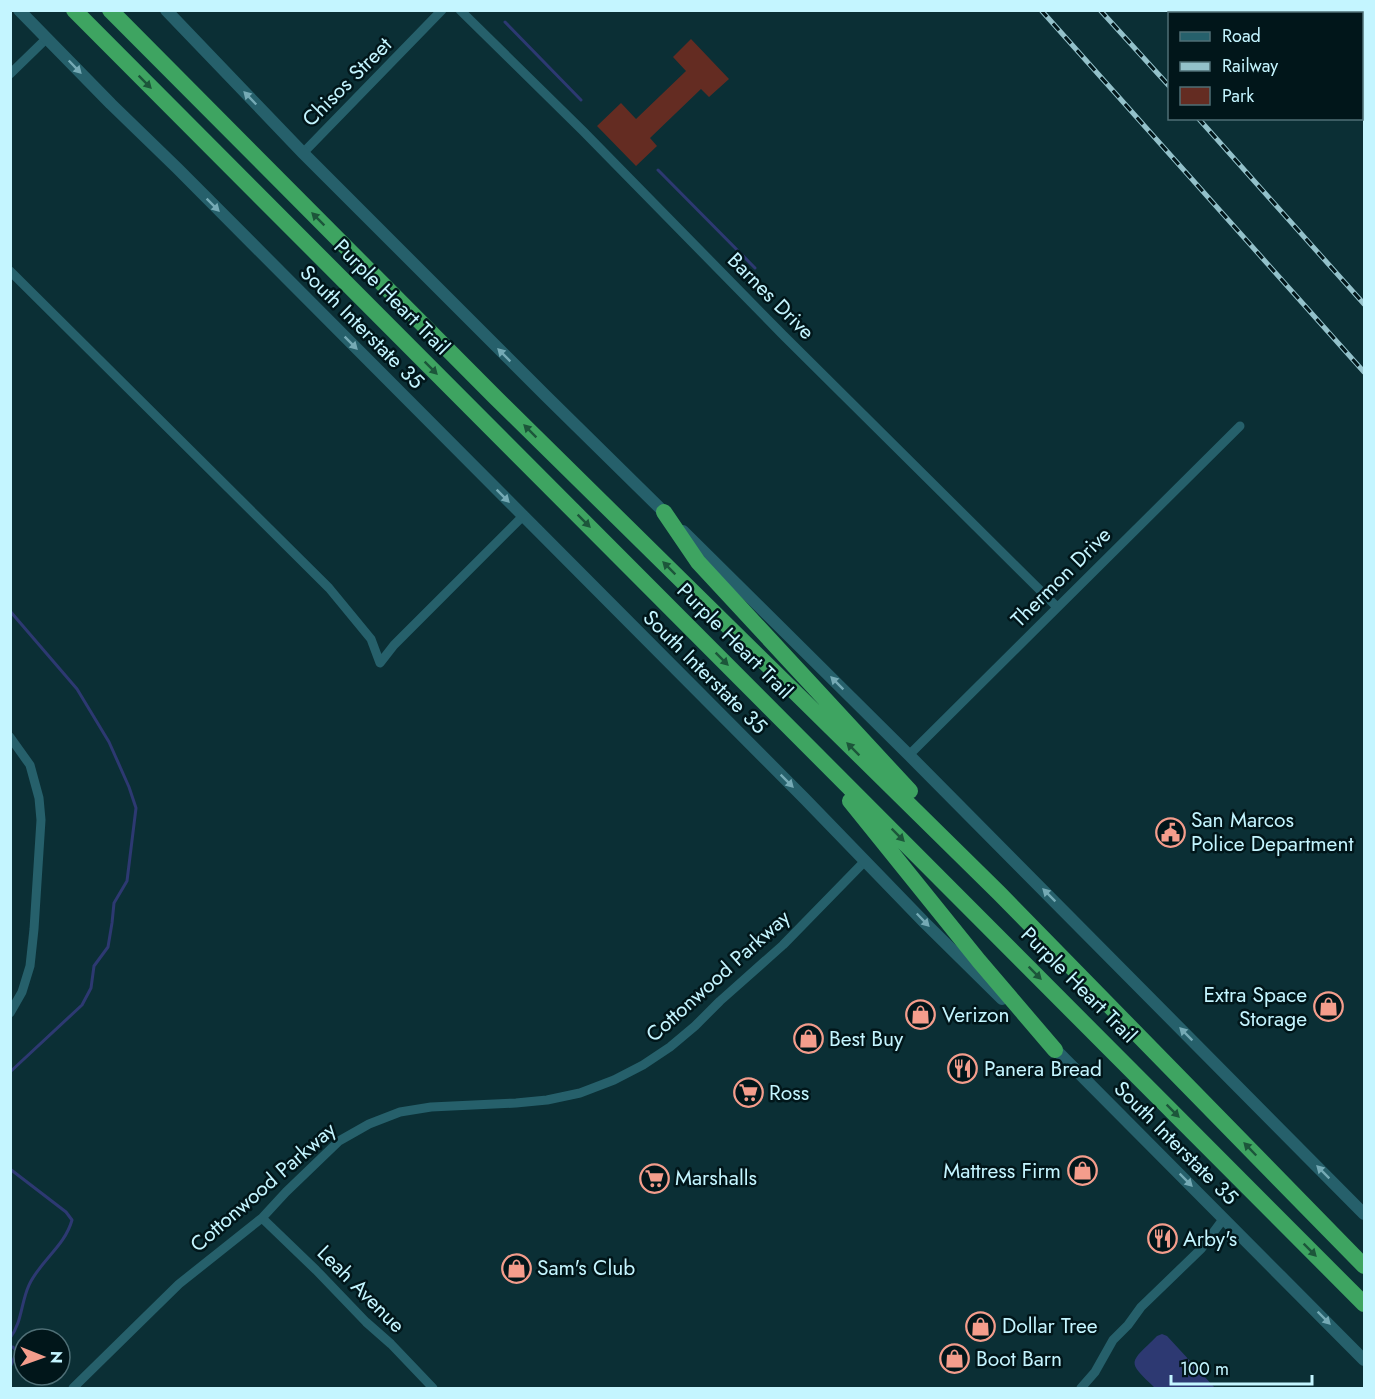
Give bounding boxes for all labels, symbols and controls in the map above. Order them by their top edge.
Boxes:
legend [1168,12,1363,120]
text: Road [1222,23,1261,49]
street label: Chisos Street [295,30,399,134]
text: Railway [1222,53,1278,79]
one-way arrow [67,60,81,74]
one-way arrow [138,74,152,89]
text: Park [1222,83,1254,109]
one-way arrow [244,91,257,106]
one-way arrow [205,197,219,211]
one-way arrow [311,212,325,226]
street label: Purple Heart Trail [327,232,457,362]
street label: Barnes Drive [721,246,821,346]
street label: South Interstate 35 [293,258,431,396]
one-way arrow [343,335,357,349]
one-way arrow [498,348,512,362]
one-way arrow [424,361,438,375]
one-way arrow [522,424,537,438]
one-way arrow [496,488,510,503]
one-way arrow [576,514,590,528]
street label: Thermon Drive [1004,520,1118,634]
one-way arrow [662,561,676,575]
street label: Purple Heart Trail [670,576,800,706]
street label: South Interstate 35 [636,603,774,741]
one-way arrow [714,652,728,666]
one-way arrow [829,676,844,690]
one-way arrow [845,742,860,756]
one-way arrow [779,773,793,787]
place label: San Marcos Police Department [1191,805,1353,859]
public building icon: San Marcos Police Department [1154,816,1186,848]
one-way arrow [890,828,904,842]
one-way arrow [1042,889,1056,903]
street label: Cottonwood Parkway [639,903,797,1049]
one-way arrow [916,913,930,928]
street label: Purple Heart Trail [1014,920,1144,1050]
one-way arrow [1028,966,1042,980]
place label: Extra Space Storage [1204,980,1307,1034]
shop icon: Extra Space Storage [1312,991,1344,1023]
shop icon: Verizon [905,999,937,1031]
place label: Verizon [942,1000,1010,1030]
shop icon: Best Buy [792,1023,824,1055]
place label: Best Buy [829,1024,904,1054]
one-way arrow [1180,1027,1194,1041]
restaurant icon: Panera Bread [947,1053,979,1085]
place label: Panera Bread [984,1054,1102,1084]
street label: South Interstate 35 [1107,1074,1245,1212]
supermarket icon: Ross [732,1077,764,1109]
place label: Ross [769,1078,809,1108]
one-way arrow [1165,1104,1179,1118]
street label: Cottonwood Parkway [183,1115,343,1259]
one-way arrow [1243,1142,1257,1157]
shop icon: Mattress Firm [1066,1155,1098,1187]
place label: Mattress Firm [943,1156,1061,1186]
supermarket icon: Marshalls [638,1162,670,1194]
place label: Marshalls [675,1163,757,1193]
one-way arrow [1317,1166,1331,1180]
one-way arrow [1179,1172,1193,1186]
restaurant icon: Arby's [1146,1223,1178,1255]
place label: Arby's [1183,1224,1237,1254]
street label: Leah Avenue [310,1238,412,1340]
one-way arrow [1303,1242,1317,1256]
shop icon: Sam's Club [500,1252,532,1284]
place label: Sam's Club [537,1253,635,1283]
shop icon: Dollar Tree [965,1310,997,1342]
place label: Dollar Tree [1002,1311,1098,1341]
one-way arrow [1316,1311,1330,1325]
north arrow [12,1327,72,1387]
shop icon: Boot Barn [939,1343,971,1375]
place label: Boot Barn [976,1344,1062,1374]
scale bar [1171,1348,1312,1386]
text: N [45,1351,68,1364]
text: 100 m [1180,1356,1229,1382]

